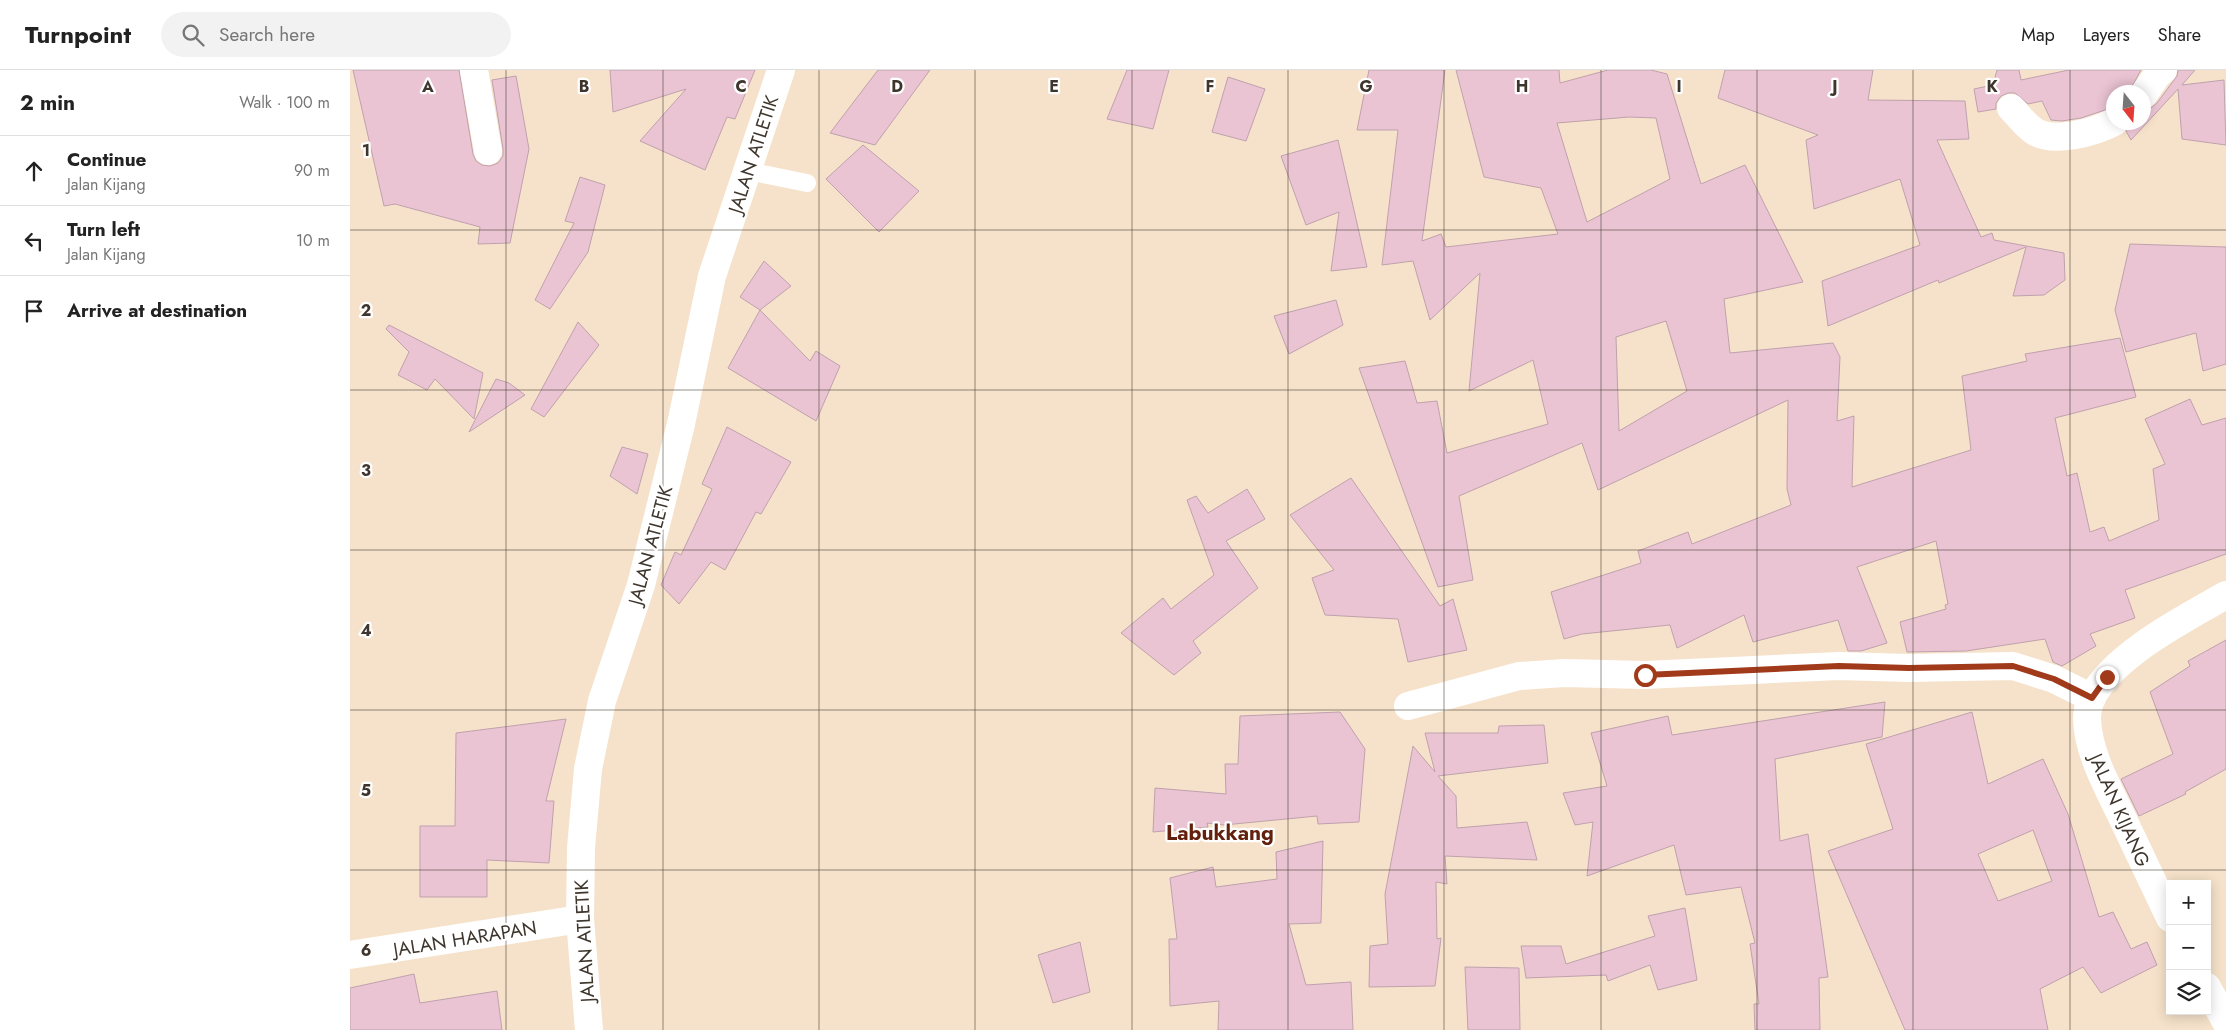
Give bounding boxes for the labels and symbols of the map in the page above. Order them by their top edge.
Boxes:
text: A [421,75,434,98]
text: B [579,75,589,98]
text: C [735,75,747,98]
text: D [891,75,903,98]
text: E [1049,75,1059,98]
text: F [1206,75,1214,98]
text: G [1359,75,1373,98]
text: H [1516,75,1528,98]
text: I [1676,75,1682,98]
text: J [1829,75,1838,98]
text: K [1986,75,1998,98]
north arrow [2106,85,2151,130]
street label: JALAN ATLETIK [721,92,785,219]
text: 1 [362,139,370,162]
text: 2 [361,299,371,322]
text: 3 [361,459,371,482]
street label: JALAN ATLETIK [621,482,679,611]
text: 4 [360,619,372,642]
route start [1634,664,1657,687]
route end [2096,666,2119,689]
street label: JALAN KIJANG [2081,747,2157,871]
text: 5 [361,779,371,802]
district label: Labukkang [1166,818,1274,848]
street label: JALAN ATLETIK [568,879,601,1006]
street label: JALAN HARAPAN [388,914,539,964]
text: 6 [361,939,371,962]

